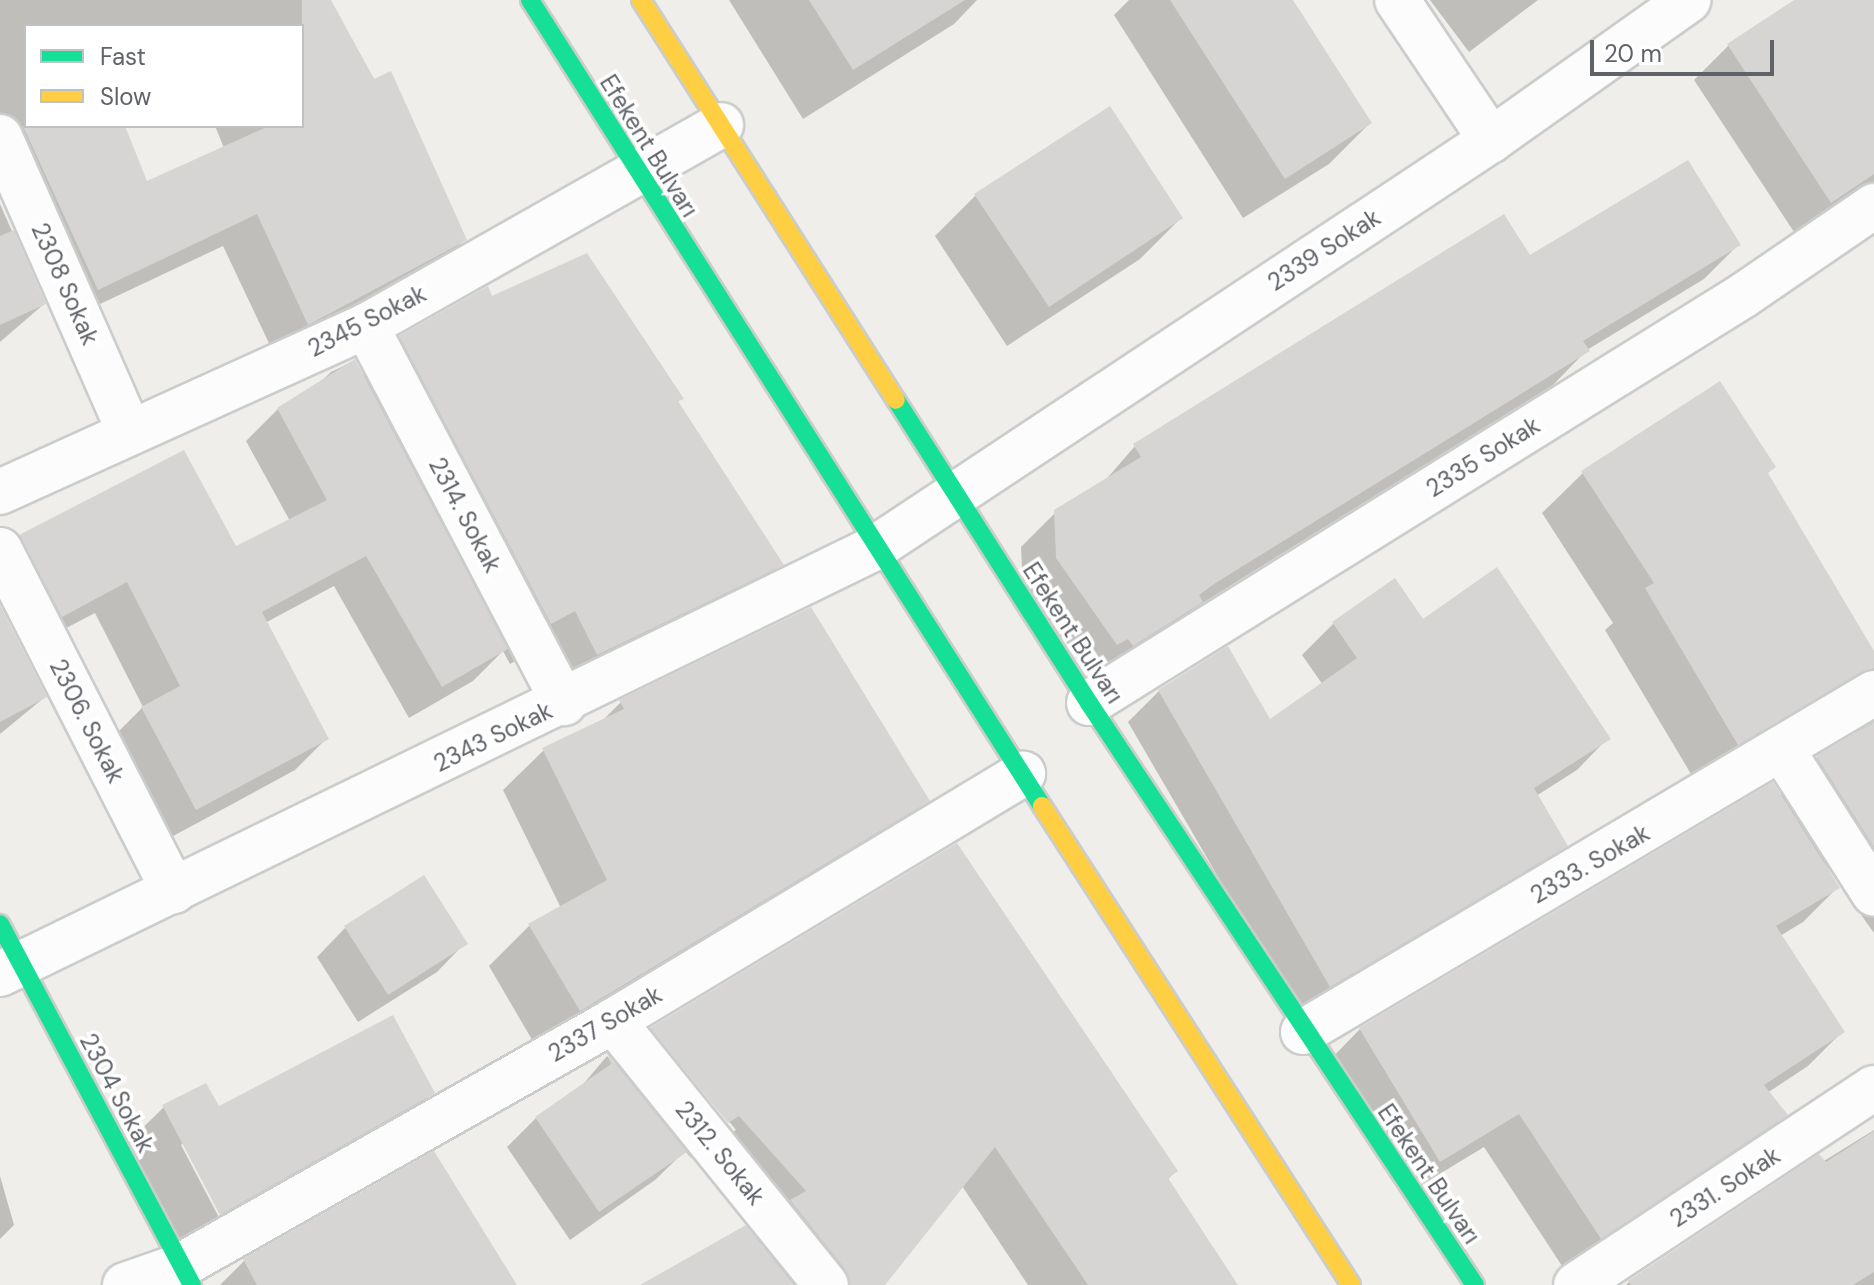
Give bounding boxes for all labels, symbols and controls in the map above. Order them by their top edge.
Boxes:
legend [24,24,304,128]
scale bar [1594,24,1778,74]
text: 20 m [1604,38,1662,69]
text: Fast [100,41,146,72]
street label: Efekent Bulvarı [594,70,704,222]
text: Slow [100,81,151,112]
street label: 2339 Sokak [1262,203,1386,297]
street label: 2308 Sokak [25,218,105,350]
street label: 2345 Sokak [303,279,431,363]
street label: 2335 Sokak [1421,411,1545,503]
street label: 2314. Sokak [423,453,507,577]
street label: Efekent Bulvarı [1017,557,1129,709]
street label: 2306. Sokak [44,654,130,788]
street label: 2343 Sokak [429,696,557,778]
street label: 2333. Sokak [1525,818,1655,910]
street label: 2337 Sokak [543,980,667,1068]
street label: 2304 Sokak [74,1029,160,1157]
street label: 2312. Sokak [669,1095,771,1211]
street label: Efekent Bulvarı [1372,1099,1486,1249]
street label: 2331. Sokak [1664,1141,1786,1233]

